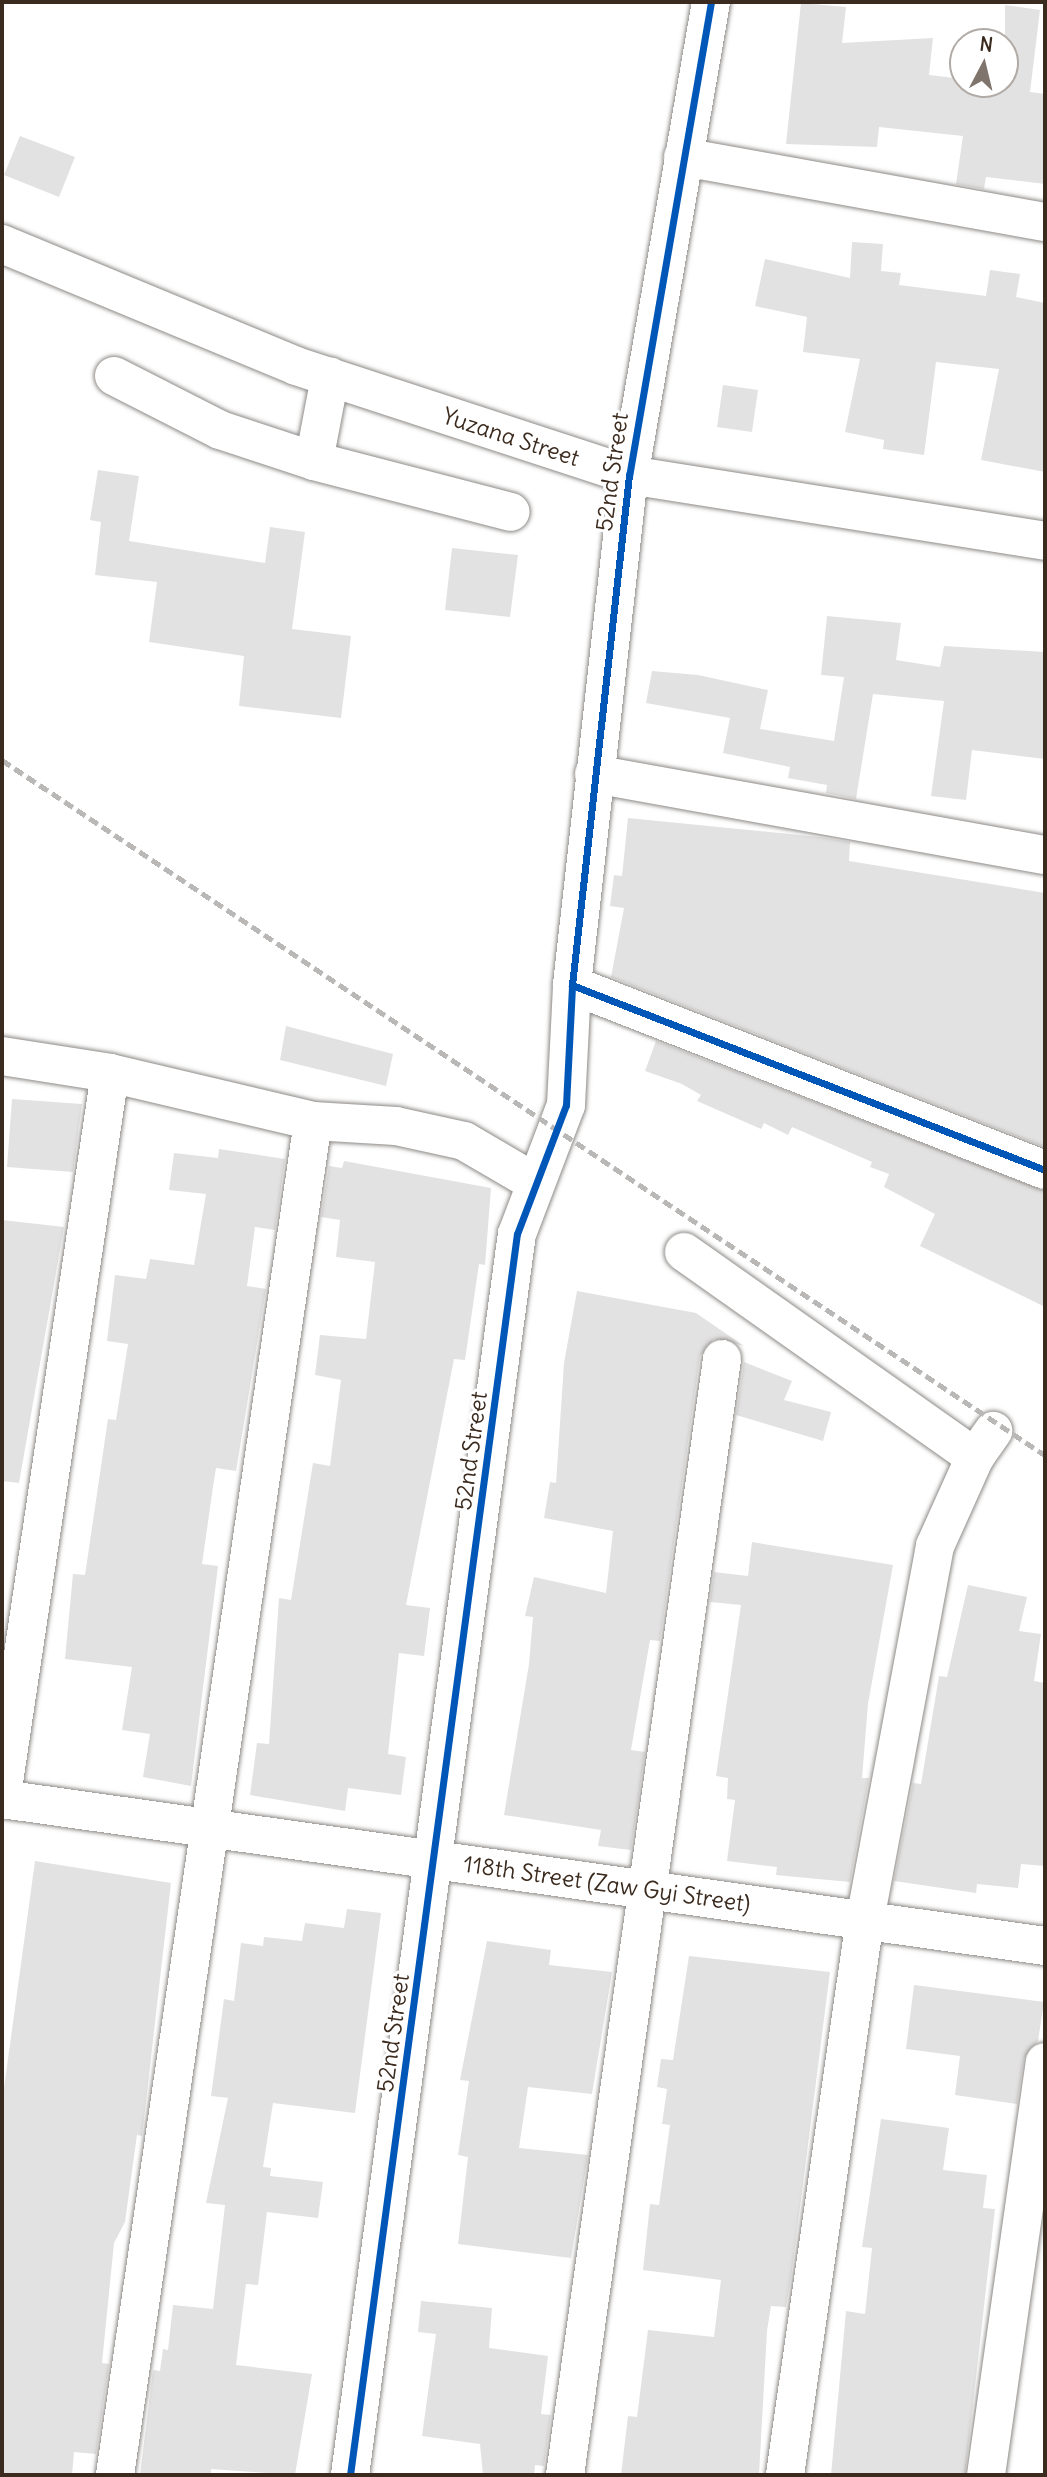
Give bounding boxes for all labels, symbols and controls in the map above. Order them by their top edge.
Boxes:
north arrow [949,28,1019,98]
text: N [978,31,994,57]
street label: Yuzana Street [439,402,583,472]
street label: 52nd Street [590,411,634,533]
street label: 52nd Street [449,1390,493,1512]
street label: 118th Street (Zaw Gyi Street) [462,1850,752,1918]
street label: 52nd Street [371,1972,415,2094]

